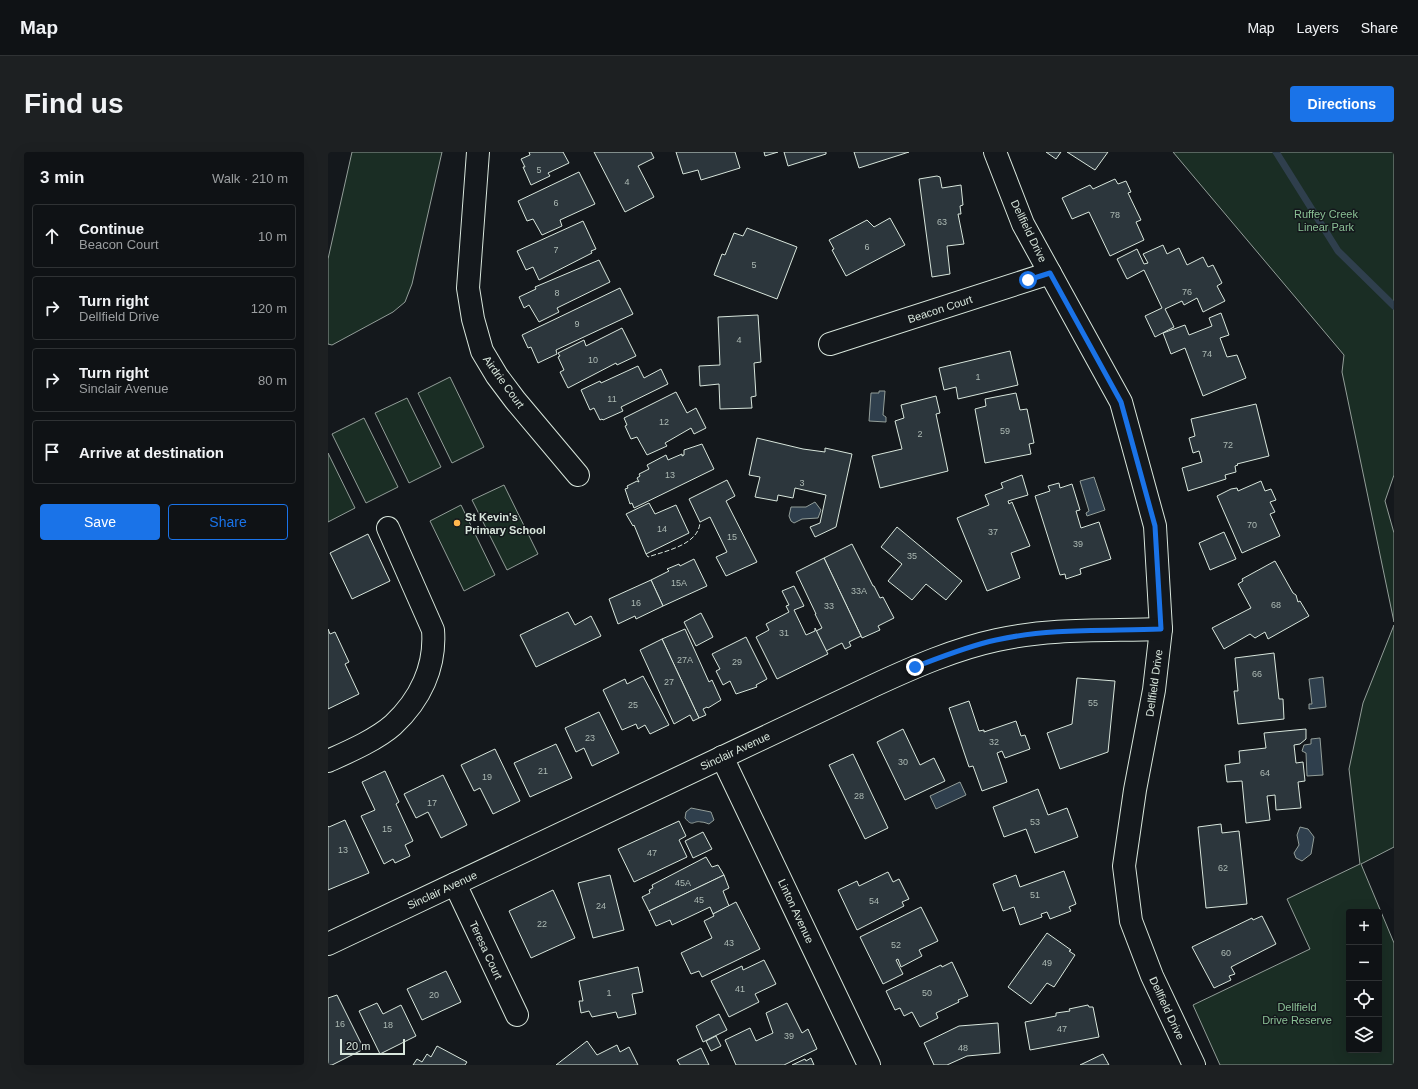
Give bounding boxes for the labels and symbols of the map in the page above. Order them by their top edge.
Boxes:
house number: 5 [536,165,542,175]
house number: 4 [624,177,630,187]
house number: 6 [553,198,559,208]
street label: Dellfield Drive [1009,198,1049,264]
park label: Ruffey Creek Linear Park [1294,208,1358,233]
house number: 78 [1110,210,1120,220]
house number: 63 [937,217,947,227]
house number: 6 [864,242,870,252]
house number: 7 [553,245,559,255]
house number: 5 [751,260,757,270]
route start [1019,271,1037,289]
house number: 76 [1182,287,1192,297]
house number: 8 [554,288,560,298]
street label: Beacon Court [906,293,974,325]
house number: 9 [574,319,580,329]
house number: 4 [736,335,742,345]
house number: 74 [1202,349,1212,359]
street label: Airdrie Court [481,353,527,411]
house number: 10 [588,355,598,365]
house number: 1 [975,372,981,382]
house number: 11 [607,394,617,404]
house number: 12 [659,417,669,427]
house number: 59 [1000,426,1010,436]
house number: 2 [917,429,923,439]
house number: 72 [1223,440,1233,450]
house number: 13 [665,470,675,480]
house number: 3 [799,478,805,488]
place label: St Kevin's Primary School [465,511,546,536]
marker: St Kevin's Primary School [452,518,462,528]
house number: 70 [1247,520,1257,530]
house number: 14 [657,524,667,534]
house number: 37 [988,527,998,537]
house number: 15 [727,532,737,542]
house number: 39 [1073,539,1083,549]
house number: 35 [907,551,917,561]
house number: 15A [671,578,687,588]
house number: 33A [851,586,867,596]
house number: 16 [631,598,641,608]
house number: 68 [1271,600,1281,610]
house number: 33 [824,601,834,611]
house number: 31 [779,628,789,638]
street label: Dellfield Drive [1143,649,1165,717]
house number: 27A [677,655,693,665]
house number: 29 [732,657,742,667]
route end [906,658,924,676]
house number: 66 [1252,669,1262,679]
house number: 27 [664,677,674,687]
house number: 55 [1088,698,1098,708]
house number: 25 [628,700,638,710]
street label: Sinclair Avenue [698,730,772,772]
house number: 23 [585,733,595,743]
house number: 32 [989,737,999,747]
house number: 30 [898,757,908,767]
house number: 21 [538,766,548,776]
house number: 64 [1260,768,1270,778]
house number: 19 [482,772,492,782]
house number: 28 [854,791,864,801]
house number: 17 [427,798,437,808]
house number: 53 [1030,817,1040,827]
house number: 15 [382,824,392,834]
house number: 13 [338,845,348,855]
house number: 47 [647,848,657,858]
house number: 62 [1218,863,1228,873]
street label: Sinclair Avenue [405,869,479,911]
street label: Linton Avenue [776,877,816,945]
house number: 45A [675,878,691,888]
house number: 51 [1030,890,1040,900]
house number: 45 [694,895,704,905]
house number: 54 [869,896,879,906]
house number: 24 [596,901,606,911]
street label: Teresa Court [467,919,505,981]
house number: 22 [537,919,547,929]
house number: 43 [724,938,734,948]
house number: 52 [891,940,901,950]
house number: 60 [1221,948,1231,958]
house number: 49 [1042,958,1052,968]
street label: Dellfield Drive [1147,975,1187,1041]
house number: 41 [735,984,745,994]
house number: 1 [606,988,612,998]
house number: 50 [922,988,932,998]
house number: 20 [429,990,439,1000]
park label: Dellfield Drive Reserve [1262,1001,1332,1026]
house number: 16 [335,1019,345,1029]
house number: 18 [383,1020,393,1030]
house number: 47 [1057,1024,1067,1034]
house number: 39 [784,1031,794,1041]
scale bar [340,1037,405,1056]
house number: 48 [958,1043,968,1053]

